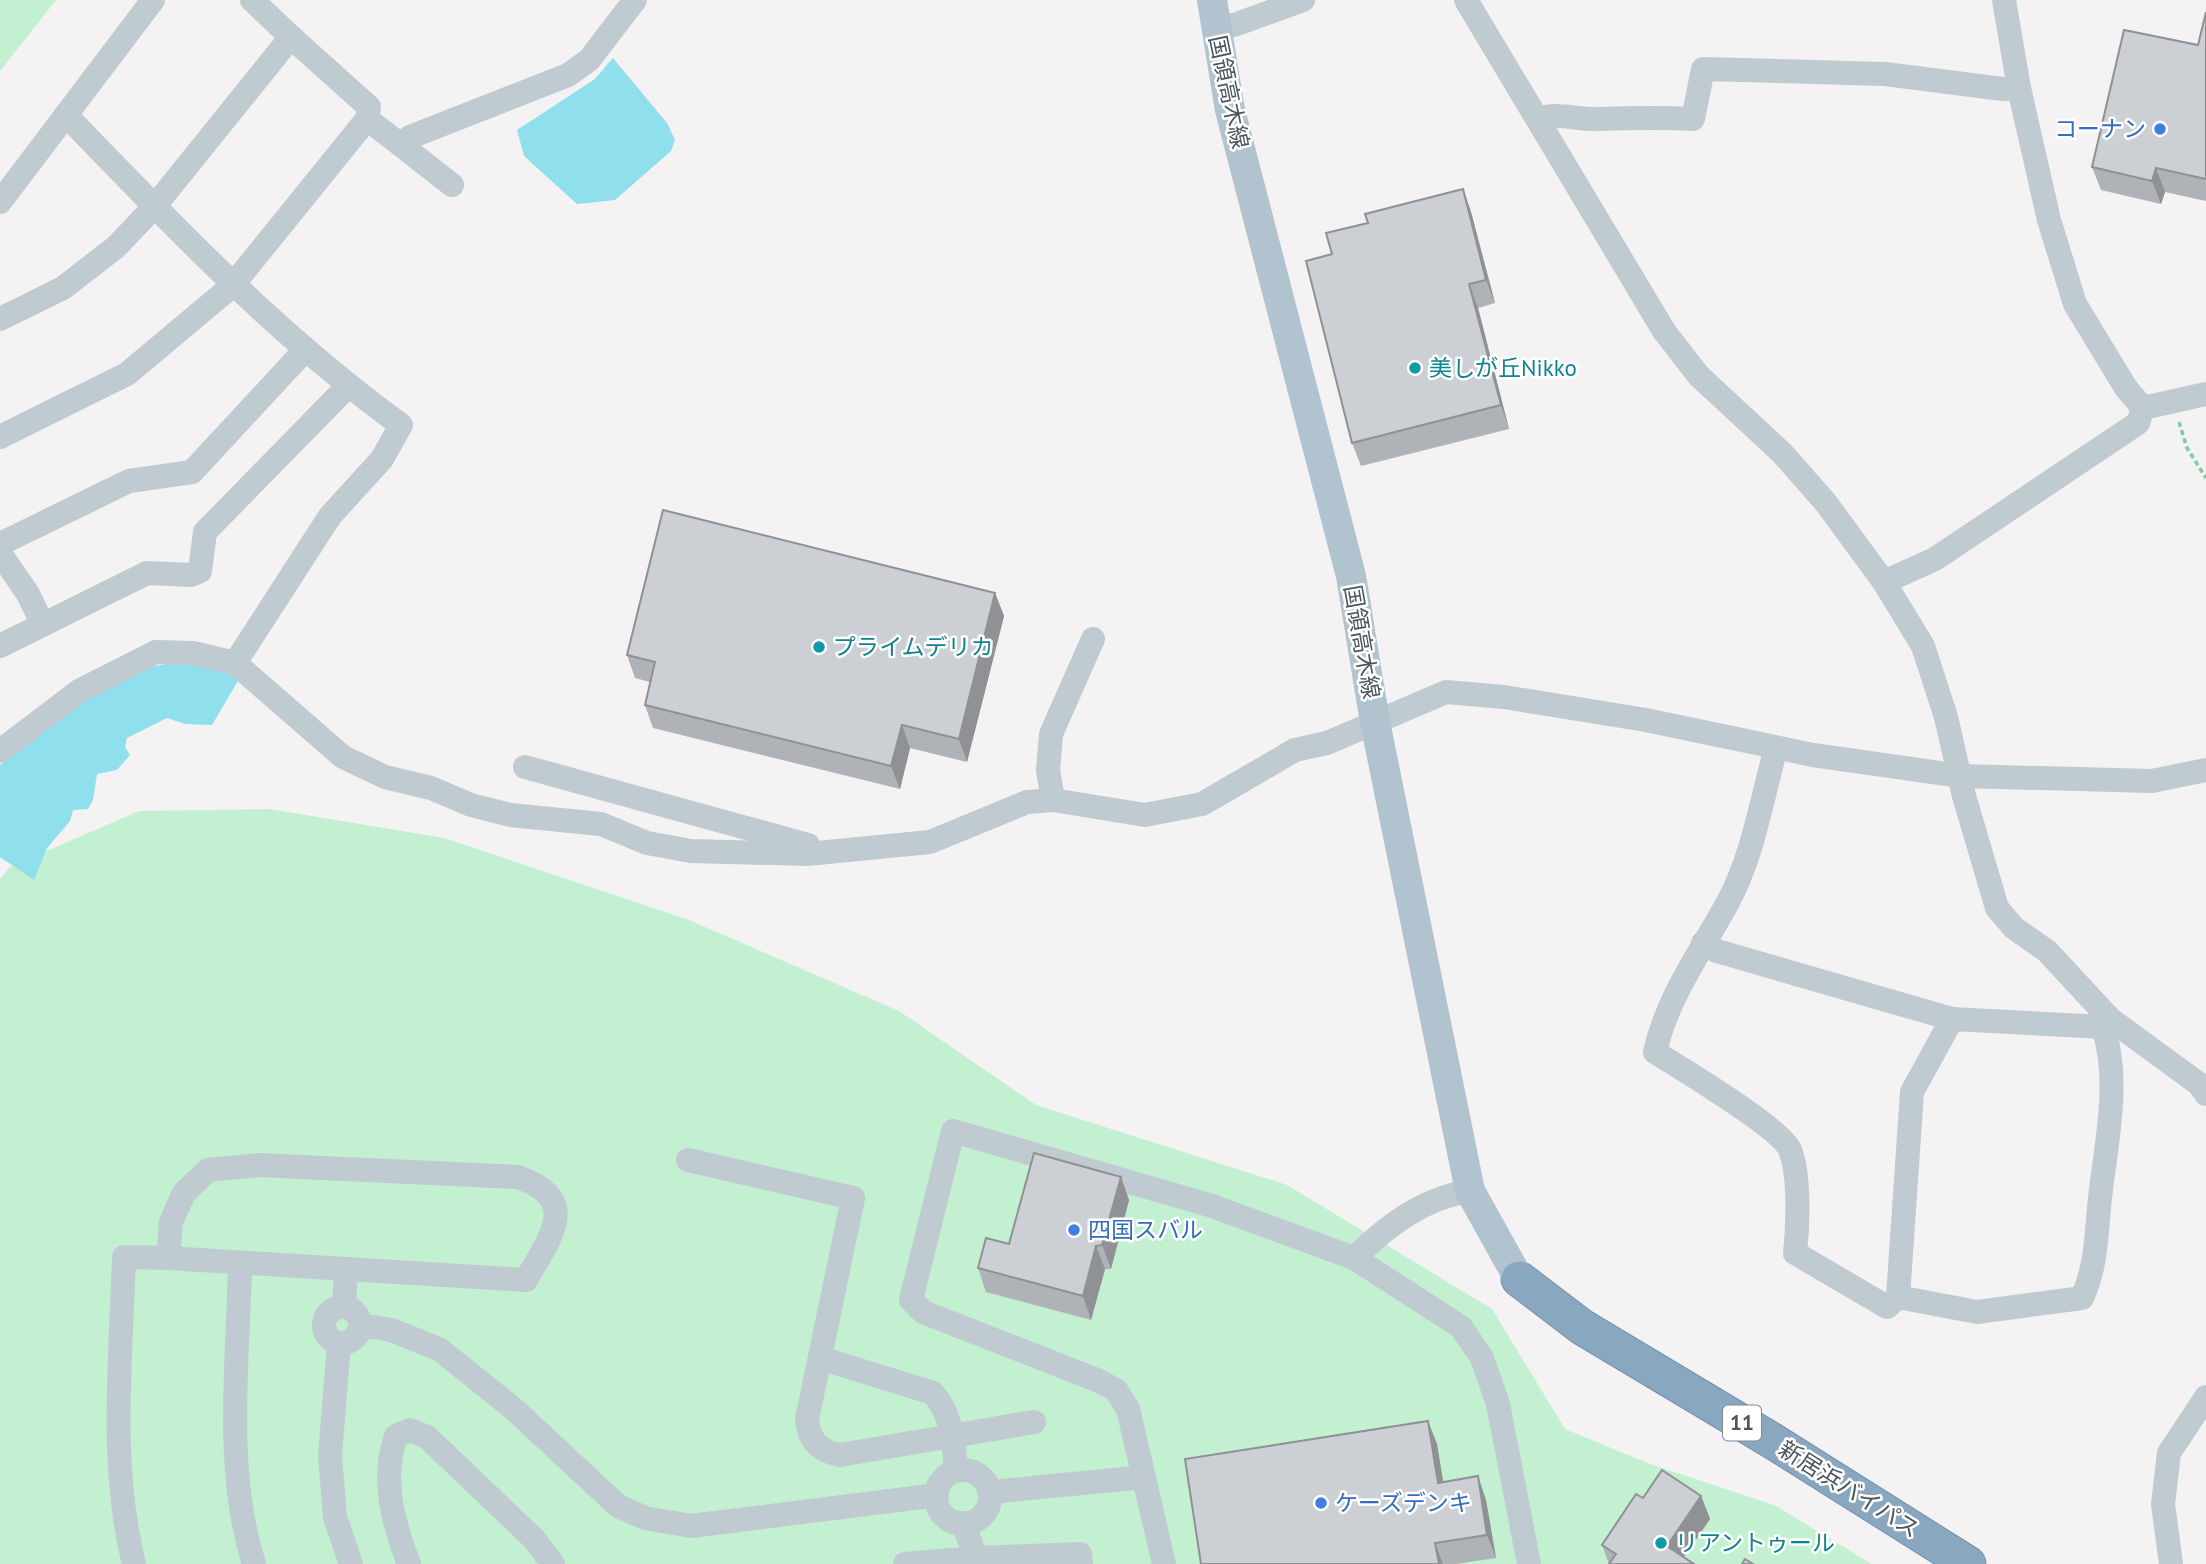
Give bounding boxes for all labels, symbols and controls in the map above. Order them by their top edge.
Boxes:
street label: 国領高木線 [1203,33,1256,151]
place label: コーナン [2054,114,2146,143]
marker: コーナン [2152,121,2168,137]
place label: 美しが丘Nikko [1429,353,1577,382]
marker: 美しが丘Nikko [1407,360,1423,376]
street label: 国領高木線 [1338,583,1387,701]
place label: プライムデリカ [833,632,994,661]
marker: プライムデリカ [811,639,827,655]
place label: 四国スバル [1088,1215,1203,1244]
marker: 四国スバル [1066,1222,1082,1238]
road number: 11 [1723,1406,1761,1440]
street label: 新居浜バイパス [1774,1434,1925,1543]
place label: ケーズデンキ [1335,1488,1472,1517]
marker: ケーズデンキ [1313,1495,1329,1511]
place label: リアントゥール [1675,1528,1835,1557]
marker: リアントゥール [1653,1535,1669,1551]

